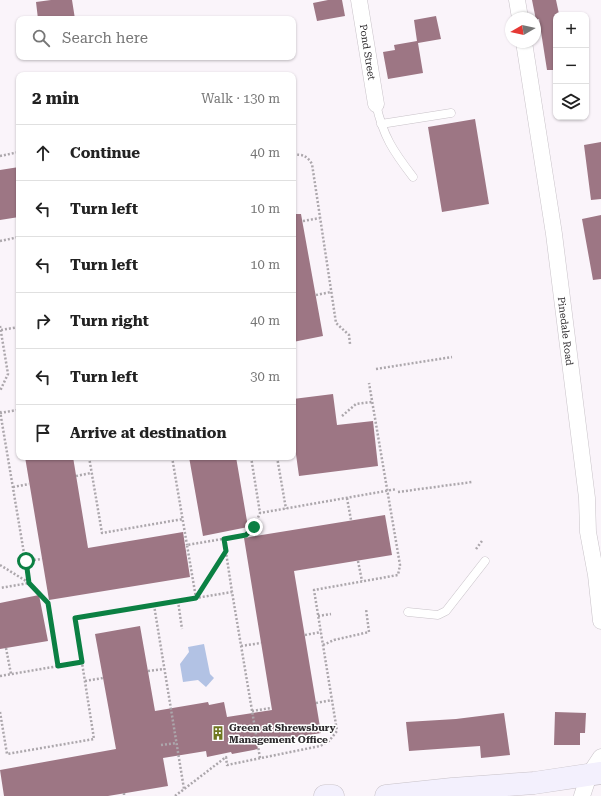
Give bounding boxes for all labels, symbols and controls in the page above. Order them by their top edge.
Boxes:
north arrow [505,12,541,48]
map controls [553,12,589,120]
button: + [553,12,589,48]
search box [16,16,296,60]
street label: Pond Street [358,23,377,81]
icon: search [30,27,52,49]
text: Search here [62,29,148,47]
button: − [553,48,589,84]
button: layers [553,84,589,120]
text: 2 min [32,88,79,108]
text: Walk · 130 m [201,91,280,106]
icon: ahead [32,142,54,164]
text: Continue [70,144,140,162]
text: 40 m [250,145,280,160]
icon: left [32,198,54,220]
text: Turn left [70,200,138,218]
text: 10 m [250,201,280,216]
icon: left [32,254,54,276]
text: Turn left [70,256,138,274]
text: 10 m [250,257,280,272]
street label: Pinedale Road [556,296,575,367]
icon: right [32,310,54,332]
text: Turn right [70,312,149,330]
text: 40 m [250,313,280,328]
icon: left [32,366,54,388]
text: Turn left [70,368,138,386]
text: 30 m [250,369,280,384]
icon: arrive [32,422,54,444]
text: Arrive at destination [70,424,226,442]
route end [245,518,263,536]
route start [17,552,35,570]
place label: Green at Shrewsbury Management Office [229,722,335,745]
building icon: Green at Shrewsbury Management Office [210,725,226,741]

